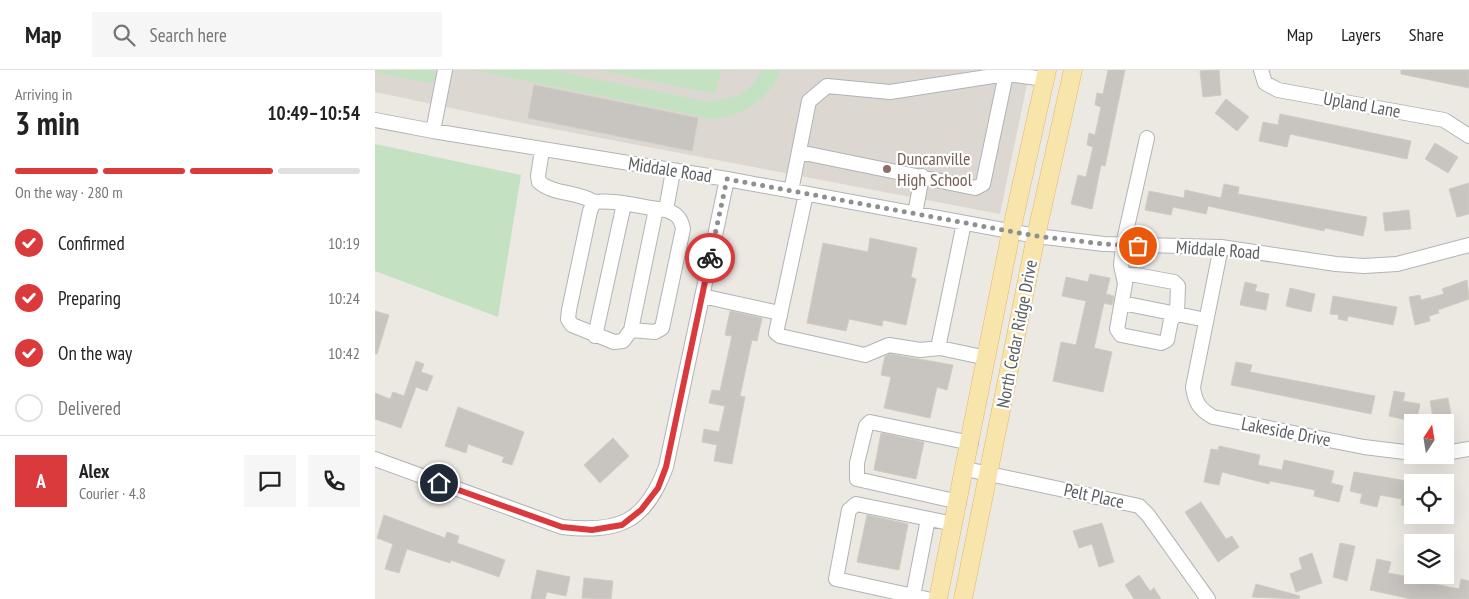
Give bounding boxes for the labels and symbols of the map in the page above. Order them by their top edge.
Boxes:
street label: Upland Lane [1322,86,1402,123]
place label: Duncanville High School [897,147,973,191]
street label: Middale Road [627,152,714,187]
marker: Duncanville High School [881,163,893,175]
pin [1117,225,1159,267]
courier [685,233,735,283]
street label: Middale Road [1175,235,1261,264]
street label: North Cedar Ridge Drive [991,258,1042,410]
street label: Lakeside Drive [1240,412,1333,451]
north arrow [1404,414,1454,464]
pin [418,462,460,504]
street label: Pelt Place [1062,478,1126,513]

